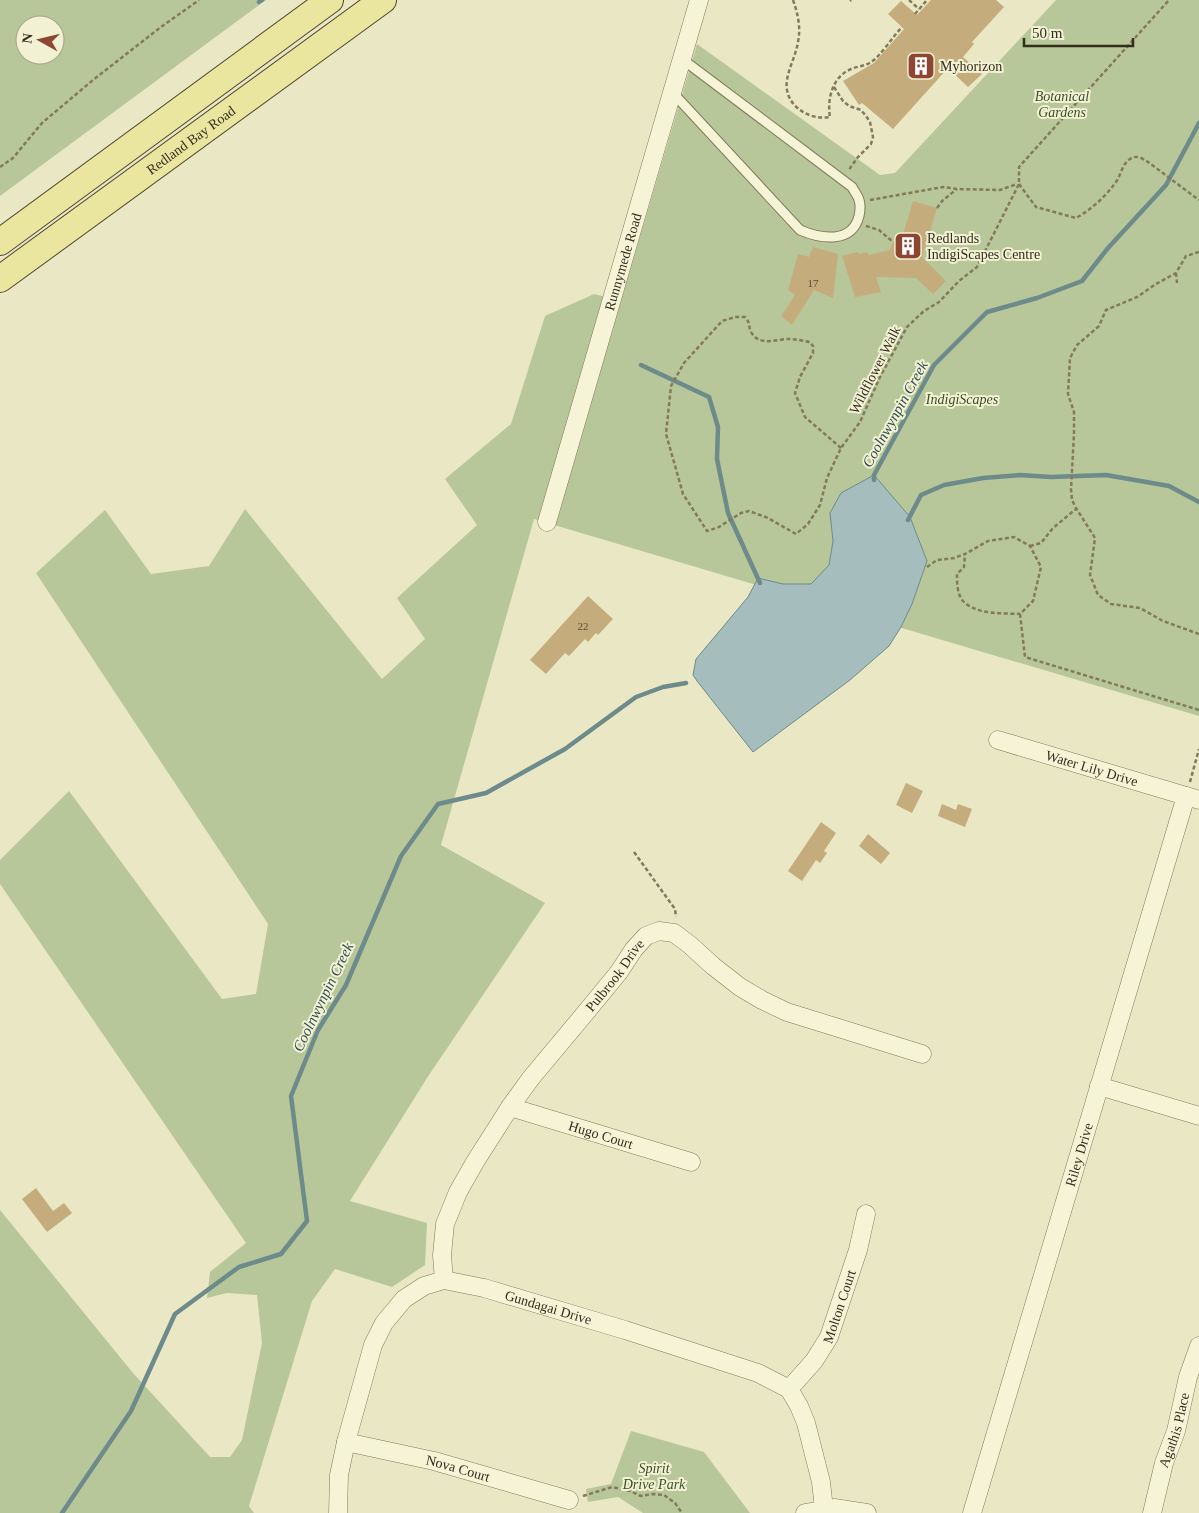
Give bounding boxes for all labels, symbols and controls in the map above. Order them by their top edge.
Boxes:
north arrow [15,15,65,65]
scale bar [1024,15,1133,47]
text: 50 m [1032,25,1063,41]
text: N [19,32,36,44]
building icon: Myhorizon [906,51,936,81]
place label: Myhorizon [940,59,1002,74]
park label: Botanical Gardens [1035,89,1089,120]
street label: Redland Bay Road [144,103,238,177]
street label: Runnymede Road [601,211,644,312]
building icon: Redlands IndigiScapes Centre [893,231,923,261]
place label: Redlands IndigiScapes Centre [927,231,1040,262]
house number: 17 [808,277,819,289]
street label: Wildflower Walk [846,324,904,416]
water label: Coolnwynpin Creek [859,358,931,470]
park label: IndigiScapes [925,392,999,407]
house number: 22 [578,620,589,632]
street label: Water Lily Drive [1044,747,1140,789]
street label: Pulbrook Drive [582,936,647,1014]
water label: Coolnwynpin Creek [290,940,356,1054]
street label: Hugo Court [567,1118,635,1151]
street label: Riley Drive [1062,1121,1096,1188]
street label: Molton Court [820,1268,858,1345]
street label: Gundagai Drive [503,1287,594,1327]
street label: Agathis Place [1156,1391,1192,1470]
street label: Nova Court [425,1452,492,1484]
park label: Spirit Drive Park [622,1461,686,1492]

